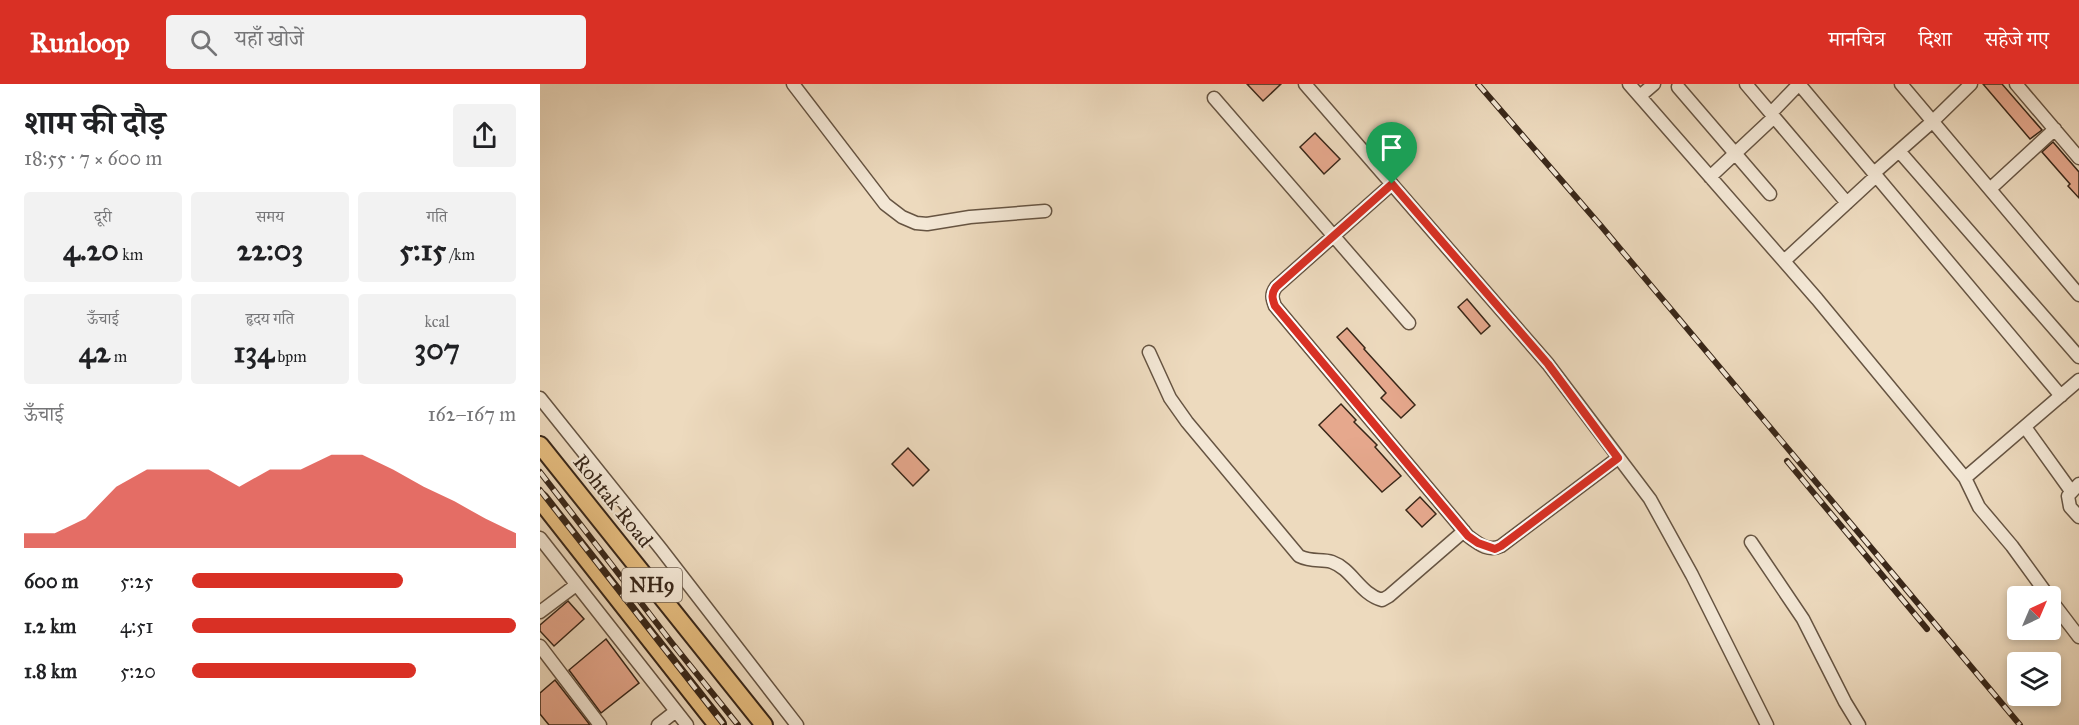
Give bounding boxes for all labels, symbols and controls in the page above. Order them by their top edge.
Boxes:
search box [166,15,586,69]
text: Runloop [30,25,130,60]
text: यहाँ खोजें [235,25,304,52]
icon: search [187,26,220,59]
text: मानचित्र [1828,26,1885,52]
text: दिशा [1918,26,1952,52]
text: सहेजे गए [1985,26,2049,52]
text: शाम की दौड़ [24,103,165,143]
button: share [453,104,516,167]
pin [1366,122,1417,184]
icon: arrive [1375,131,1408,164]
text: 18:55 · 7 × 600 m [24,146,162,170]
text: दूरी [94,207,112,226]
text: समय [256,207,284,226]
text: गति [427,207,447,226]
text: 4.20 [63,232,119,268]
text: 22:03 [237,232,303,268]
text: 5:15 [399,232,446,268]
text: km [119,245,143,264]
text: /km [446,245,475,264]
text: ऊँचाई [87,309,119,328]
text: हृदय गति [246,309,294,328]
text: kcal [424,312,450,331]
text: 307 [414,331,460,367]
text: 42 [79,334,110,370]
text: 134 [233,334,274,370]
text: m [110,347,127,366]
text: bpm [274,347,307,366]
text: ऊँचाई [24,402,63,426]
text: 162–167 m [428,402,516,426]
street label: Rohtak Road [568,449,659,553]
road number: NH9 [622,568,682,602]
text: 600 m [24,569,79,593]
text: 5:25 [120,569,153,593]
north arrow [2007,586,2061,640]
map controls [2007,586,2061,706]
text: 1.2 km [24,614,76,638]
text: 4:51 [120,614,153,638]
button: layers [2007,652,2061,706]
text: 1.8 km [24,659,77,683]
text: 5:20 [120,659,156,683]

